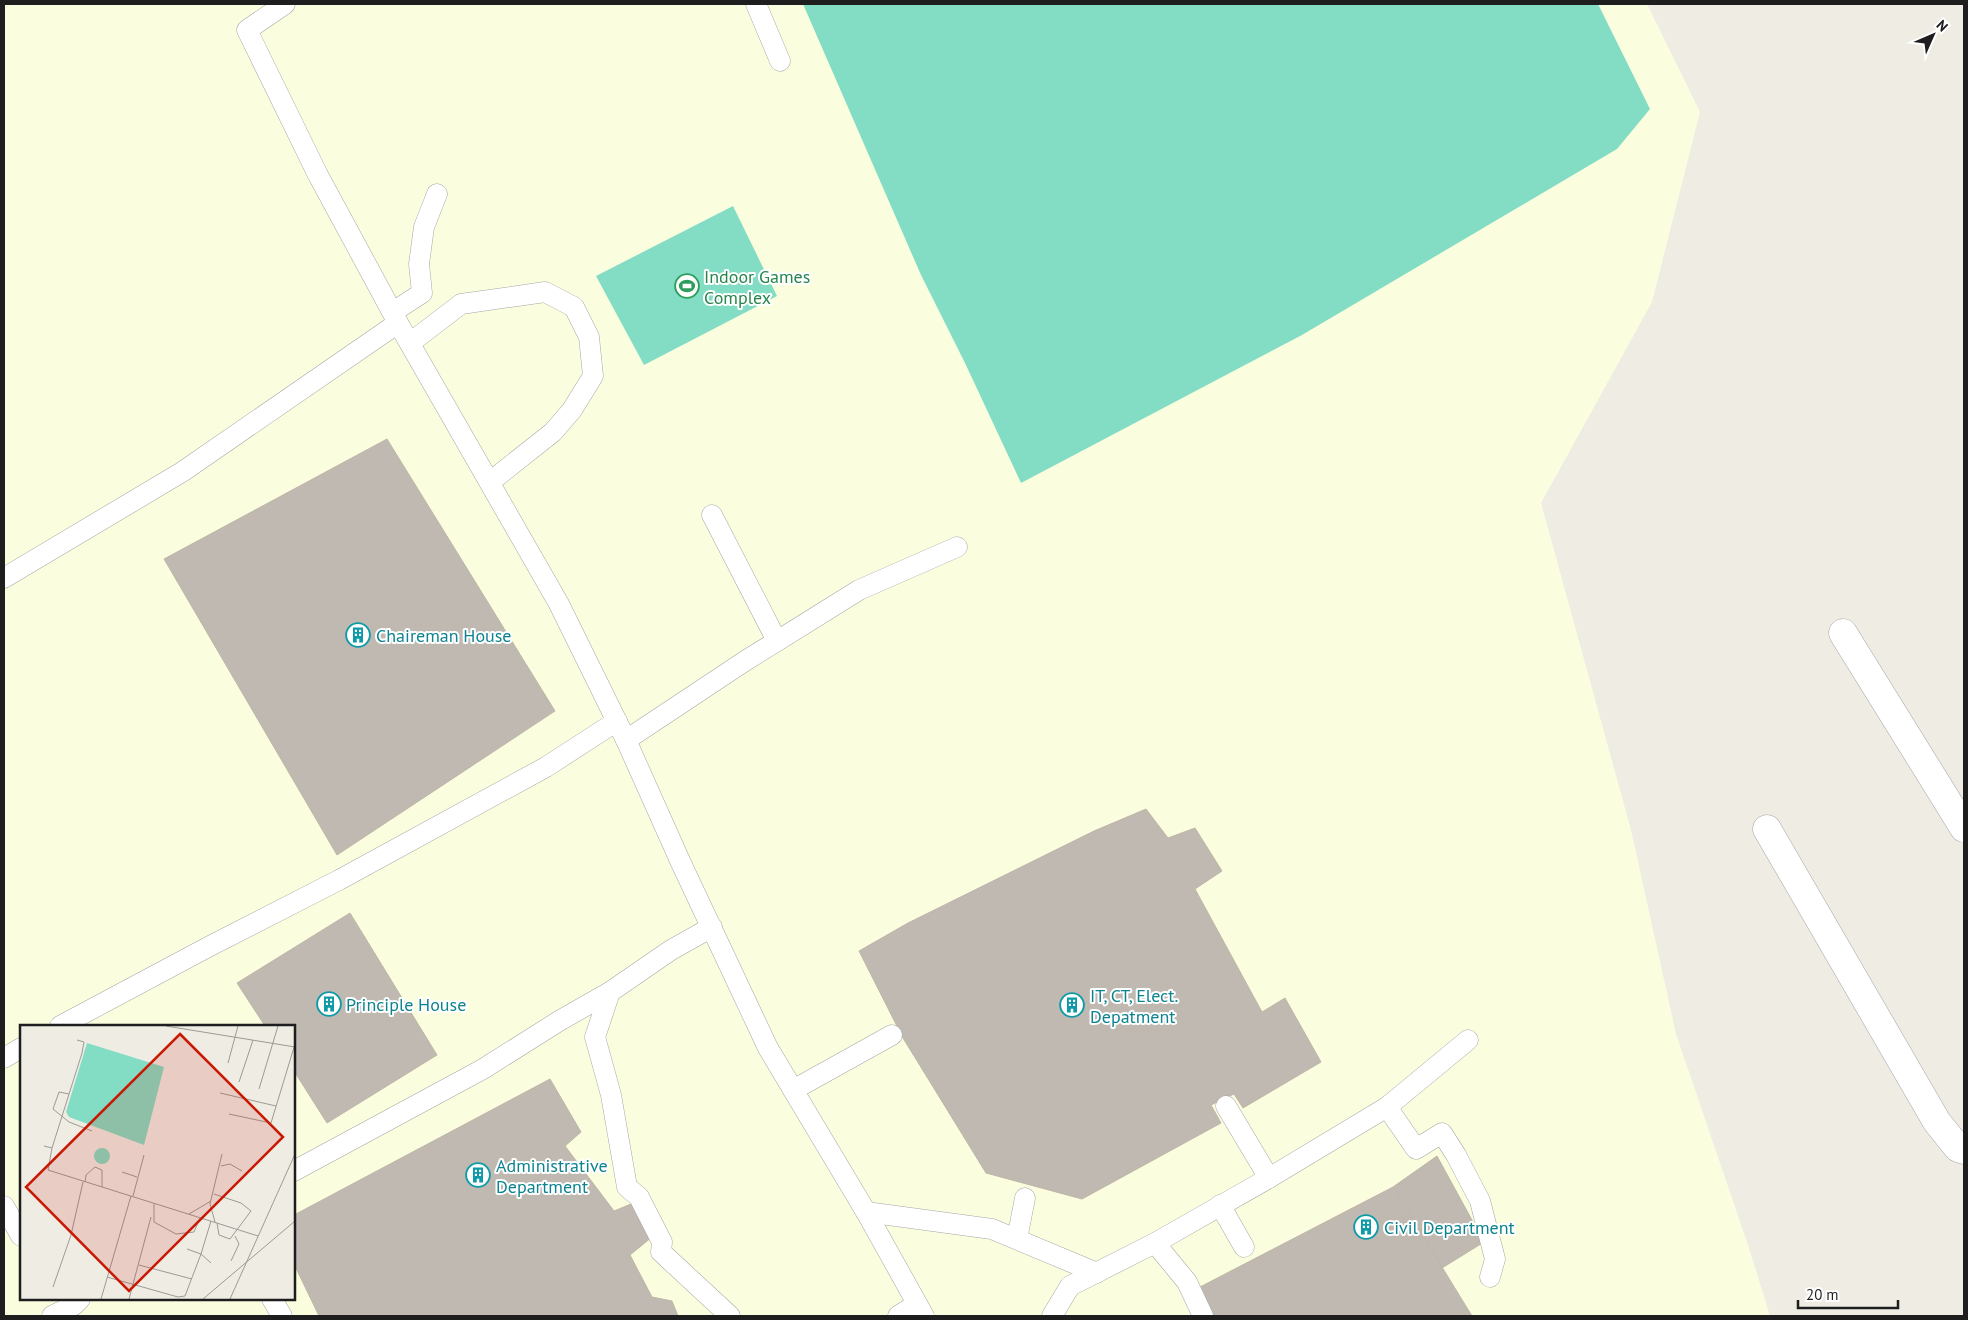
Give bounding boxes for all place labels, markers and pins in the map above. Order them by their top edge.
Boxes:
place label: Indoor Games Complex [704,265,810,309]
sports icon: Indoor Games Complex [674,273,700,299]
building icon: Chaireman House [345,622,371,648]
place label: Chaireman House [376,624,512,647]
place label: IT, CT, Elect. Depatment [1090,984,1178,1028]
building icon: Principle House [316,991,342,1017]
building icon: IT, CT, Elect. Depatment [1059,992,1085,1018]
place label: Principle House [346,993,466,1016]
place label: Administrative Department [496,1154,608,1198]
building icon: Administrative Department [465,1162,491,1188]
building icon: Civil Department [1353,1214,1379,1240]
place label: Civil Department [1384,1216,1515,1239]

